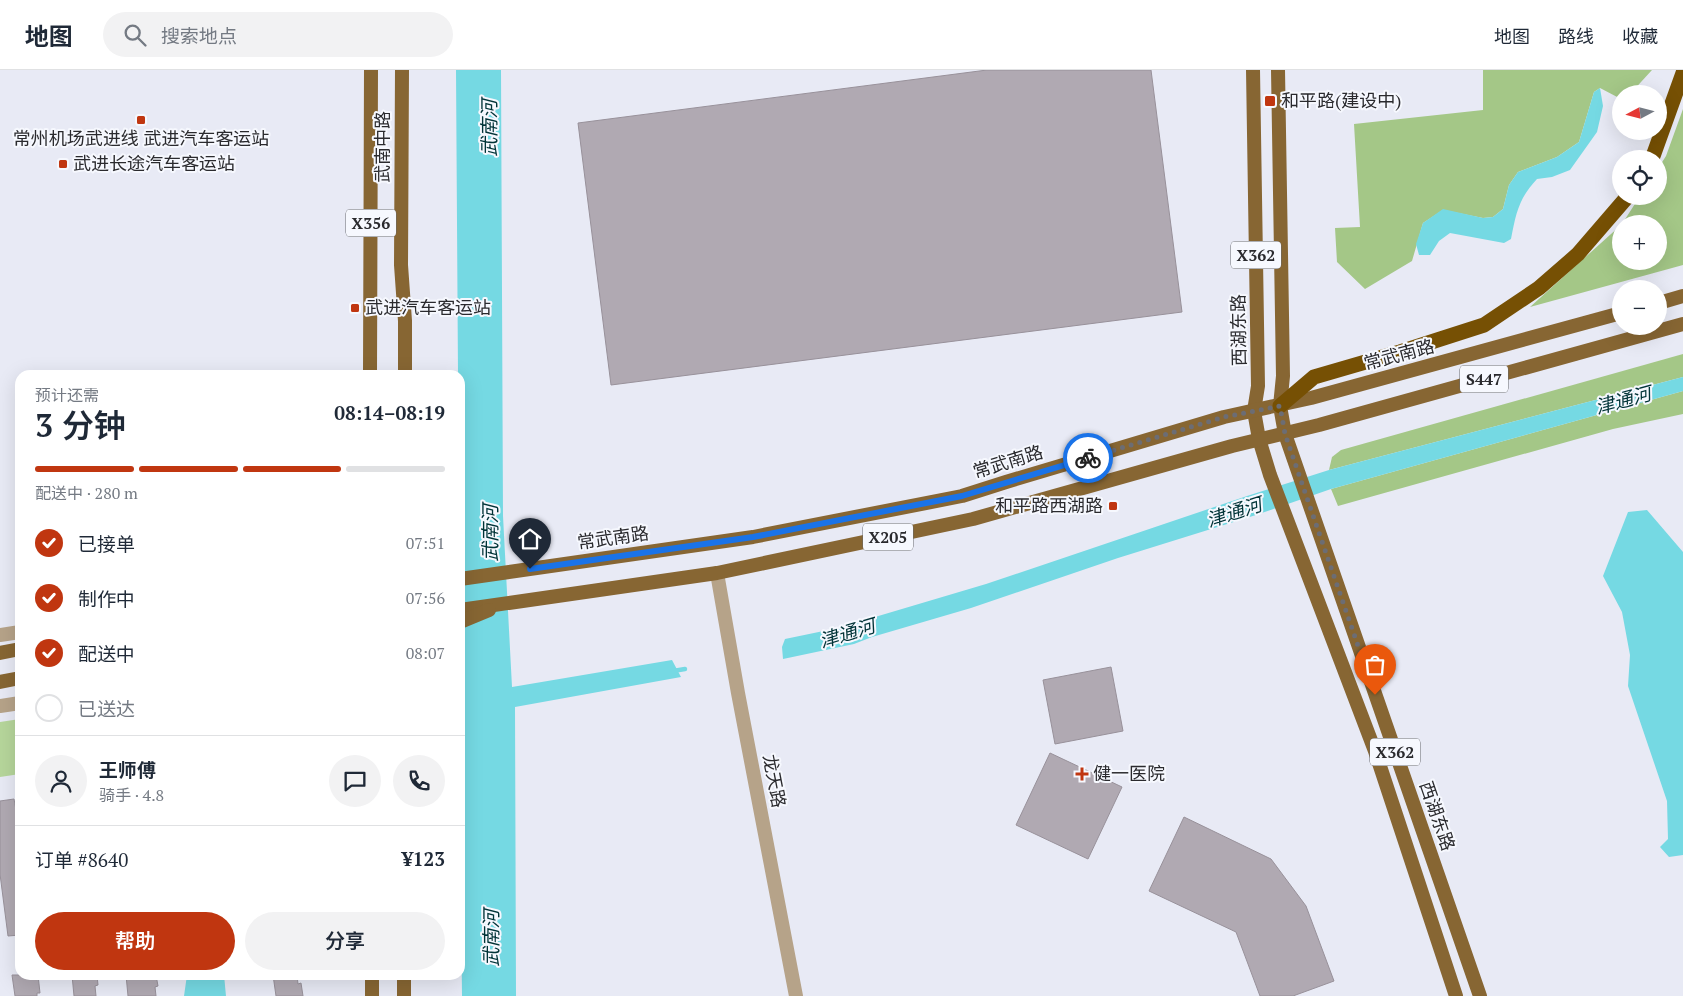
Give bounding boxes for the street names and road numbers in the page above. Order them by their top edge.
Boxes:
street label: 武南中路 [370,111,394,183]
road number: X356 [346,210,396,237]
road number: X362 [1231,242,1281,268]
street label: 西湖东路 [1225,294,1251,366]
street label: 常武南路 [1361,333,1437,375]
road number: S447 [1460,366,1508,392]
street label: 常武南路 [970,439,1046,483]
street label: 常武南路 [576,520,650,554]
road number: X205 [863,524,913,551]
road number: X362 [1370,739,1420,766]
street label: 龙天路 [758,752,792,810]
street label: 西湖东路 [1415,778,1461,854]

